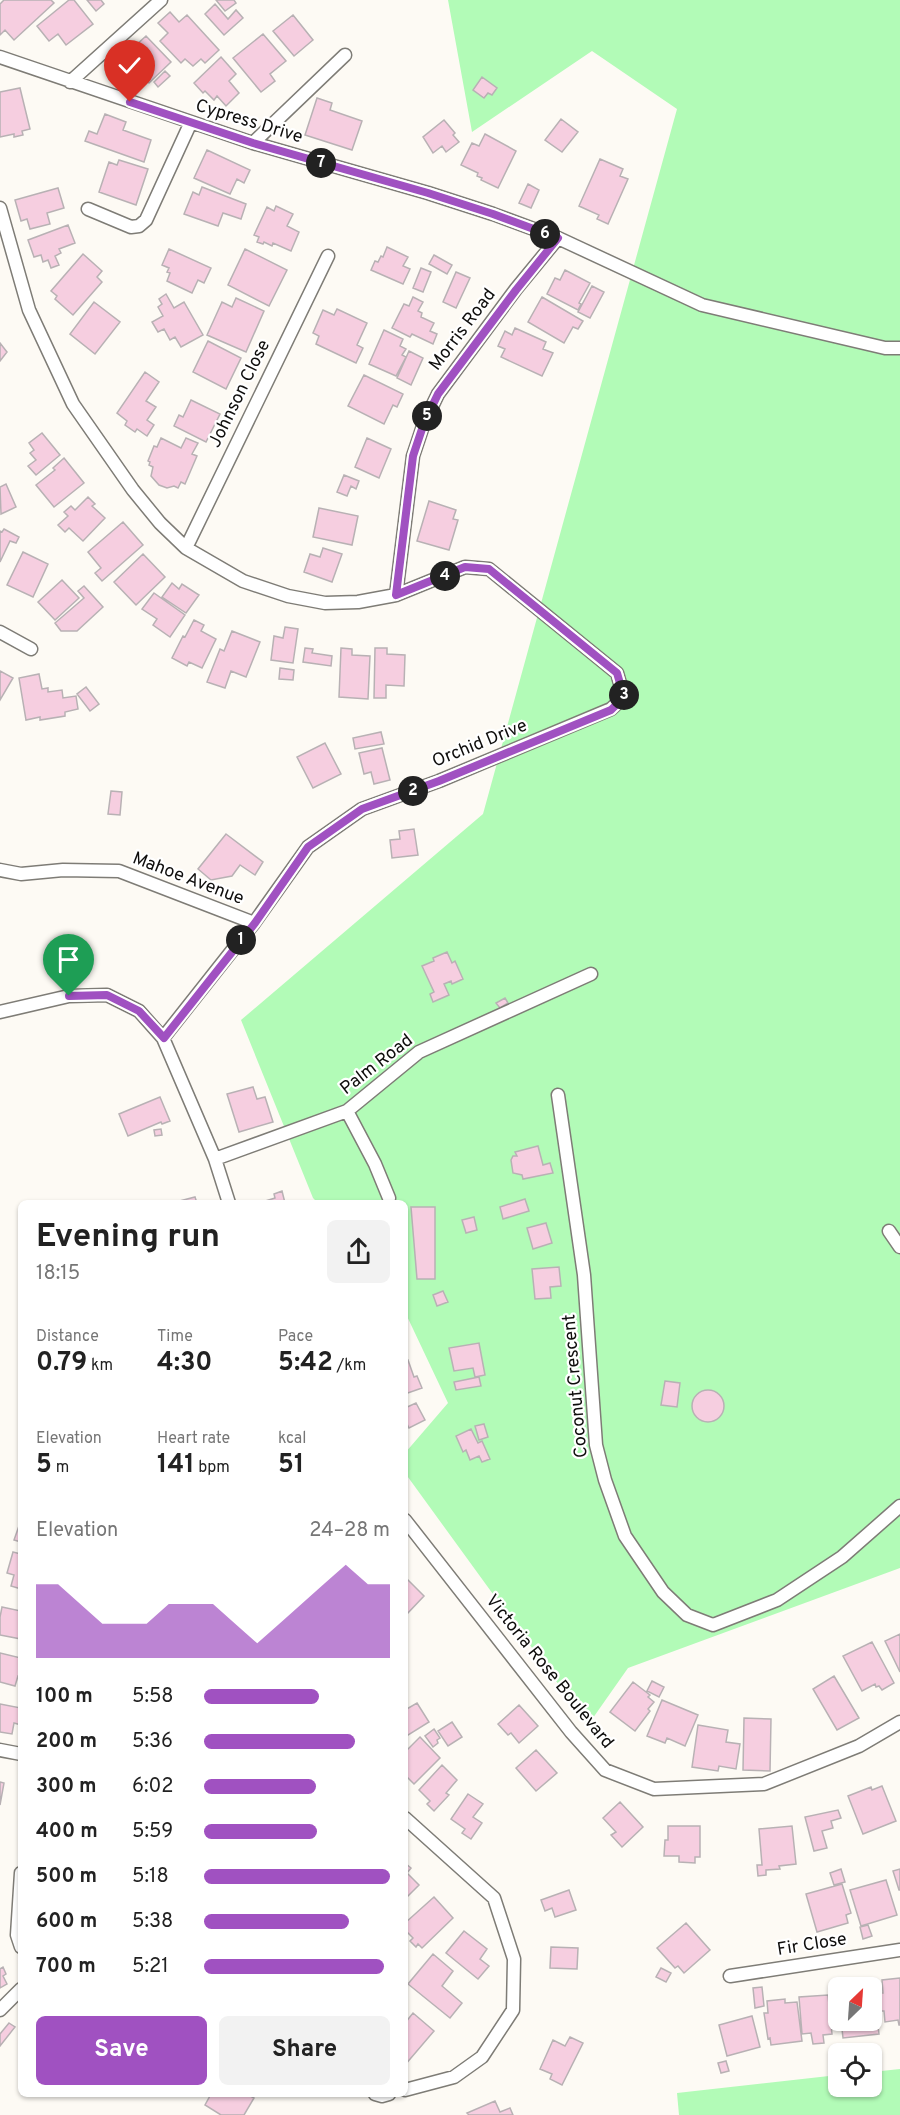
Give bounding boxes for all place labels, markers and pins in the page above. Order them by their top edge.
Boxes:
pin [104,40,155,102]
pin: 7 [306,148,336,178]
pin: 6 [530,219,560,249]
pin: 5 [412,401,442,431]
pin: 4 [430,561,460,591]
pin: 3 [609,680,639,710]
pin: 2 [398,776,428,806]
pin: 1 [226,925,256,955]
pin [43,934,94,996]

